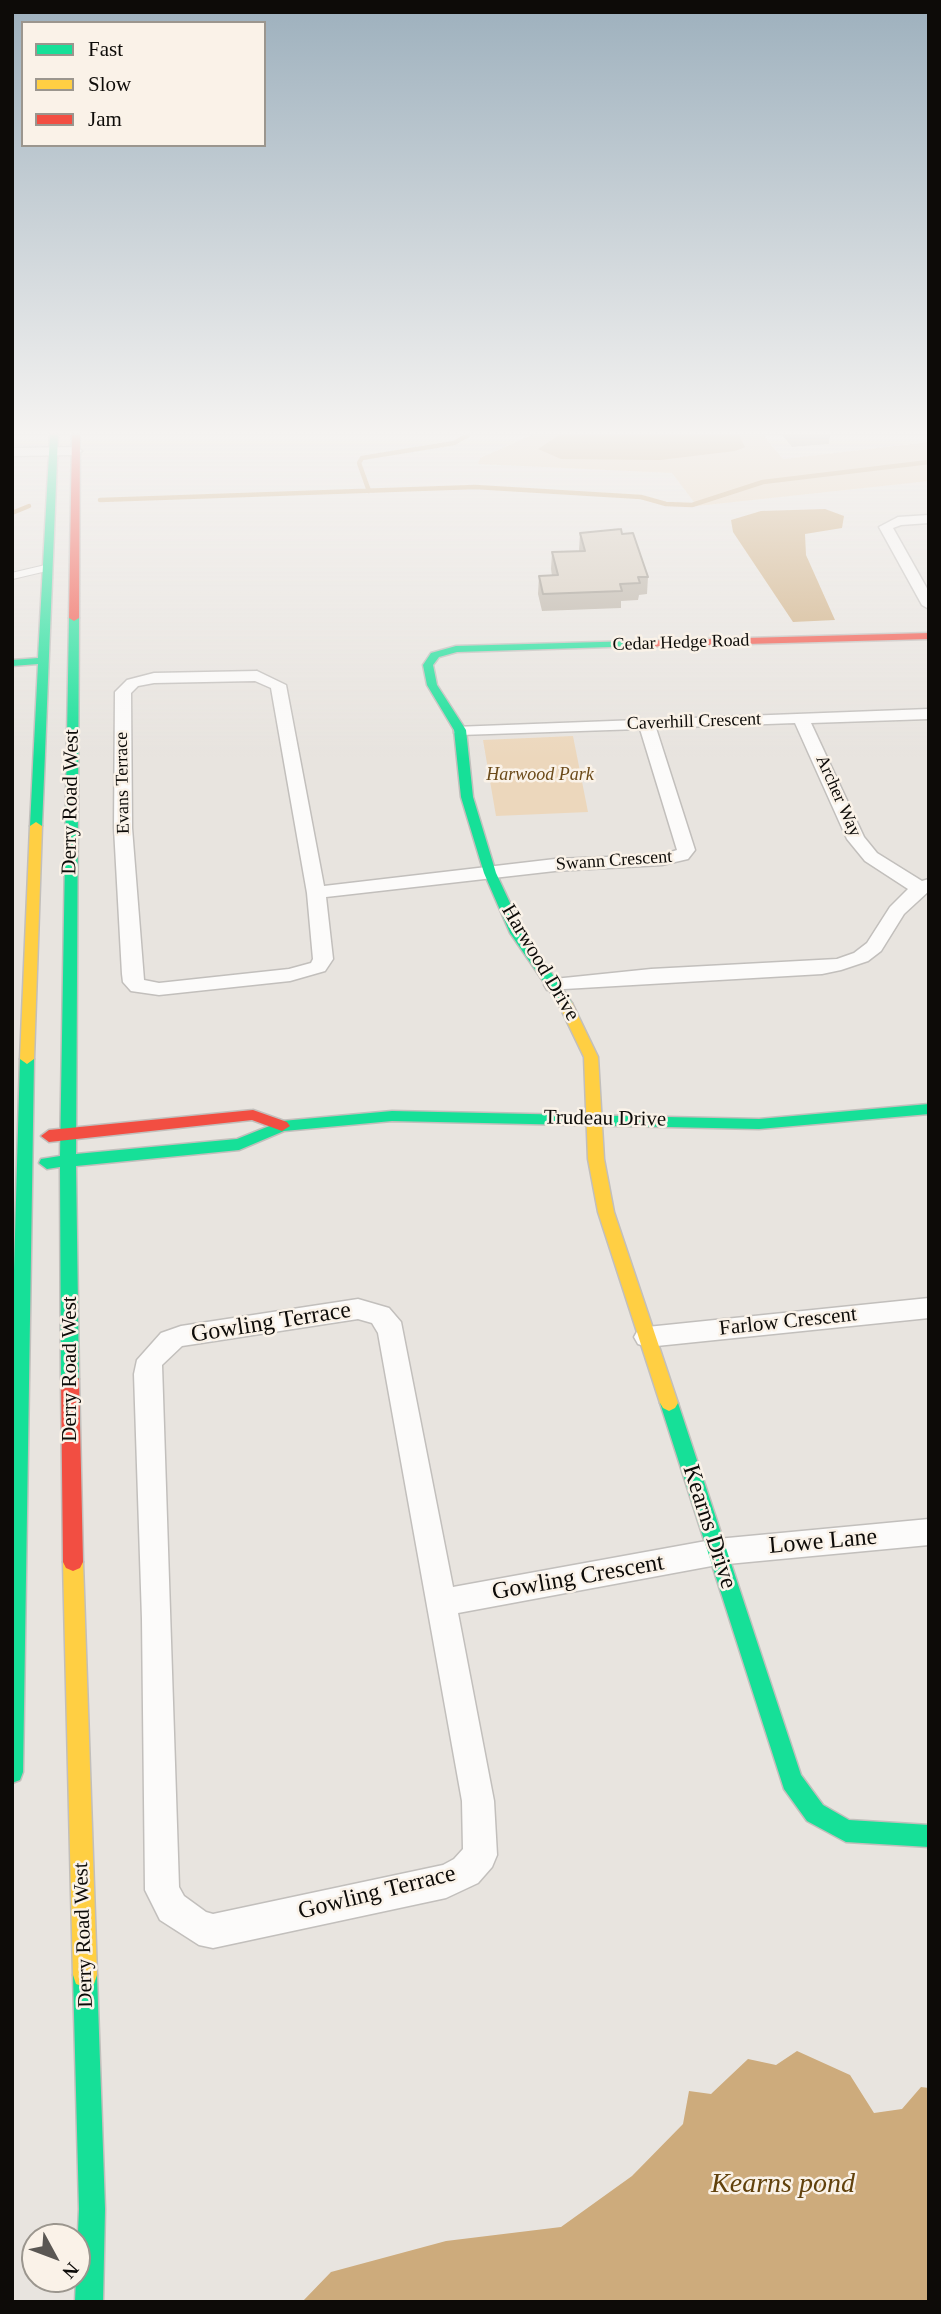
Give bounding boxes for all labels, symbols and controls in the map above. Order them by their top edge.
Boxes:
legend [21,21,266,147]
text: Fast [88,37,123,61]
text: Slow [88,72,131,96]
text: Jam [88,107,122,131]
street label: Cedar Hedge Road [612,630,750,656]
street label: Caverhill Crescent [626,709,762,735]
street label: Derry Road West [57,729,85,875]
street label: Evans Terrace [111,732,135,834]
street label: Archer Way [810,752,866,840]
park label: Harwood Park [486,764,594,786]
street label: Swann Crescent [555,846,673,876]
street label: Harwood Drive [495,900,585,1026]
street label: Trudeau Drive [544,1105,666,1133]
street label: Derry Road West [57,1296,83,1442]
street label: Gowling Terrace [189,1296,353,1350]
street label: Farlow Crescent [718,1302,858,1342]
street label: Kearns Drive [675,1461,743,1593]
street label: Lowe Lane [768,1523,878,1561]
street label: Gowling Crescent [490,1549,666,1607]
street label: Gowling Terrace [295,1859,459,1927]
street label: Derry Road West [69,1862,99,2008]
water label: Kearns pond [711,2168,855,2202]
north arrow [21,2223,91,2293]
text: N [58,2259,83,2283]

